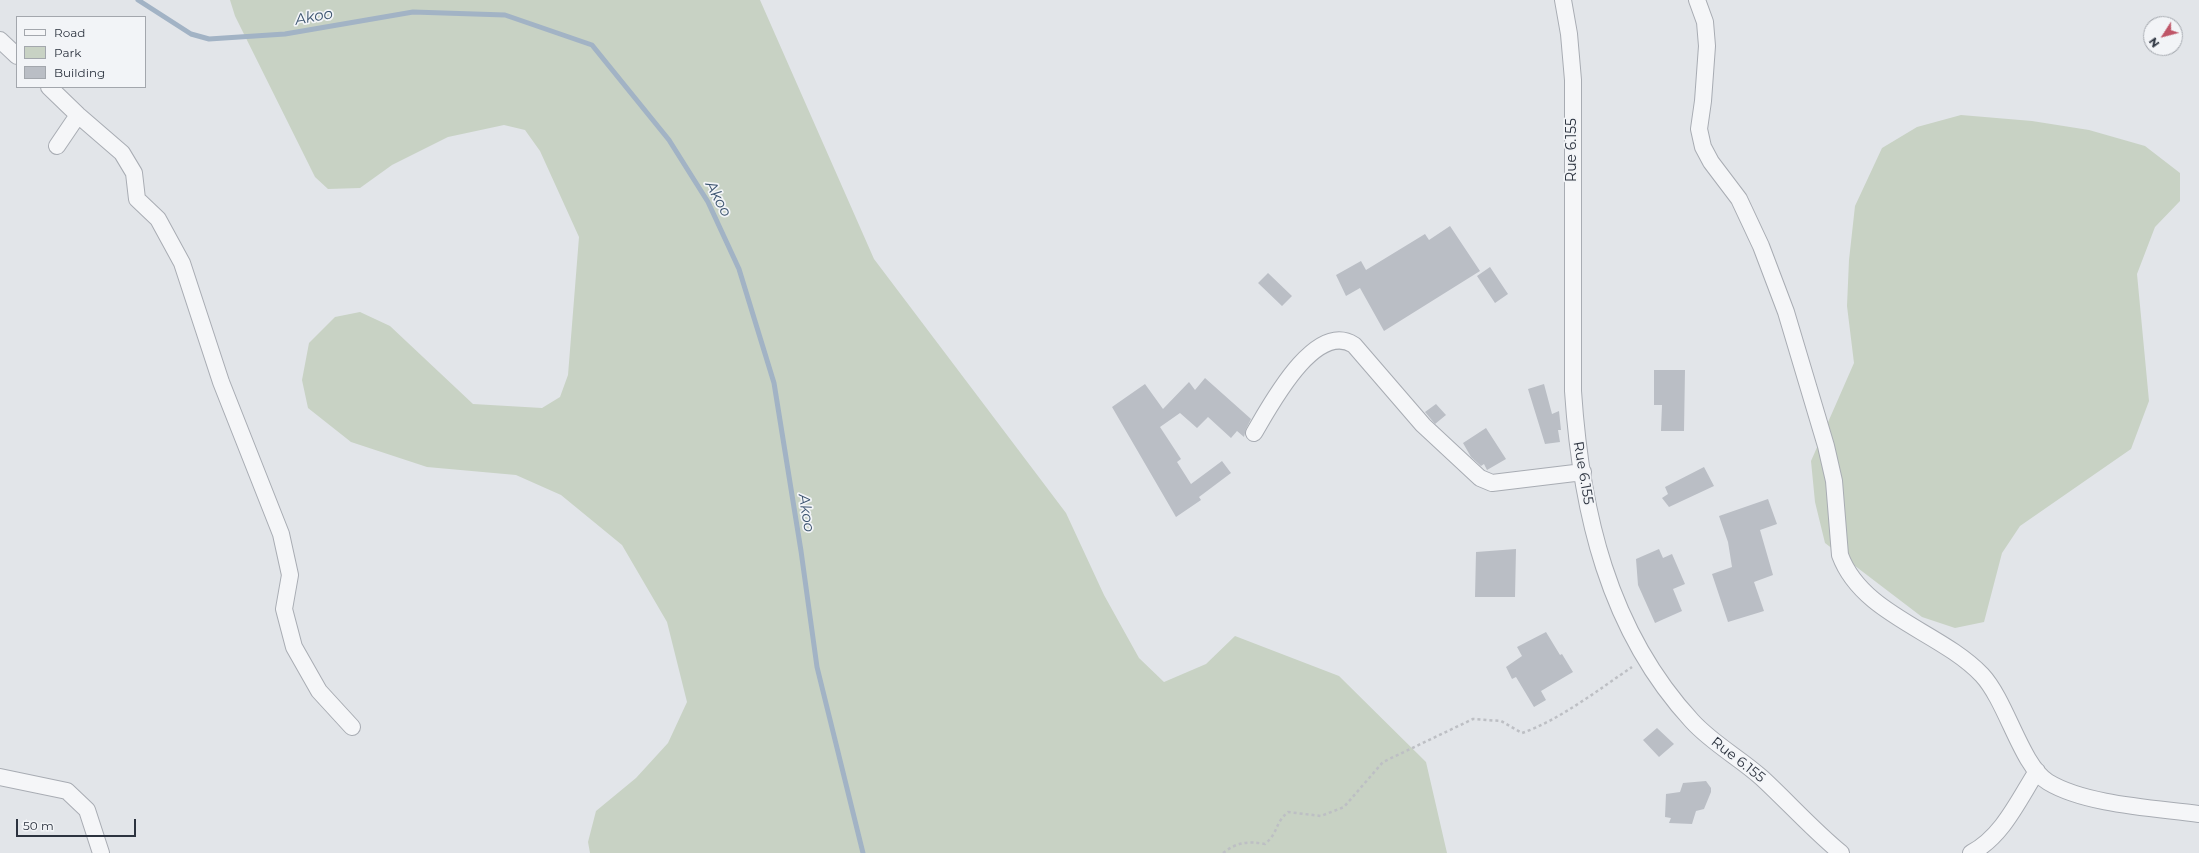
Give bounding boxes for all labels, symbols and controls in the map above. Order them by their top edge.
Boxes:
water label: Akoo [294,5,334,29]
legend [16,16,146,88]
north arrow [2143,16,2183,56]
text: Road [54,25,85,40]
text: N [2146,35,2162,50]
text: Park [54,45,81,60]
text: Building [54,65,105,80]
street label: Rue 6.155 [1564,118,1580,182]
water label: Akoo [701,178,735,220]
street label: Rue 6.155 [1569,440,1597,506]
water label: Akoo [794,493,818,533]
street label: Rue 6.155 [1708,734,1768,786]
scale bar [18,811,138,837]
text: 50 m [23,818,54,833]

